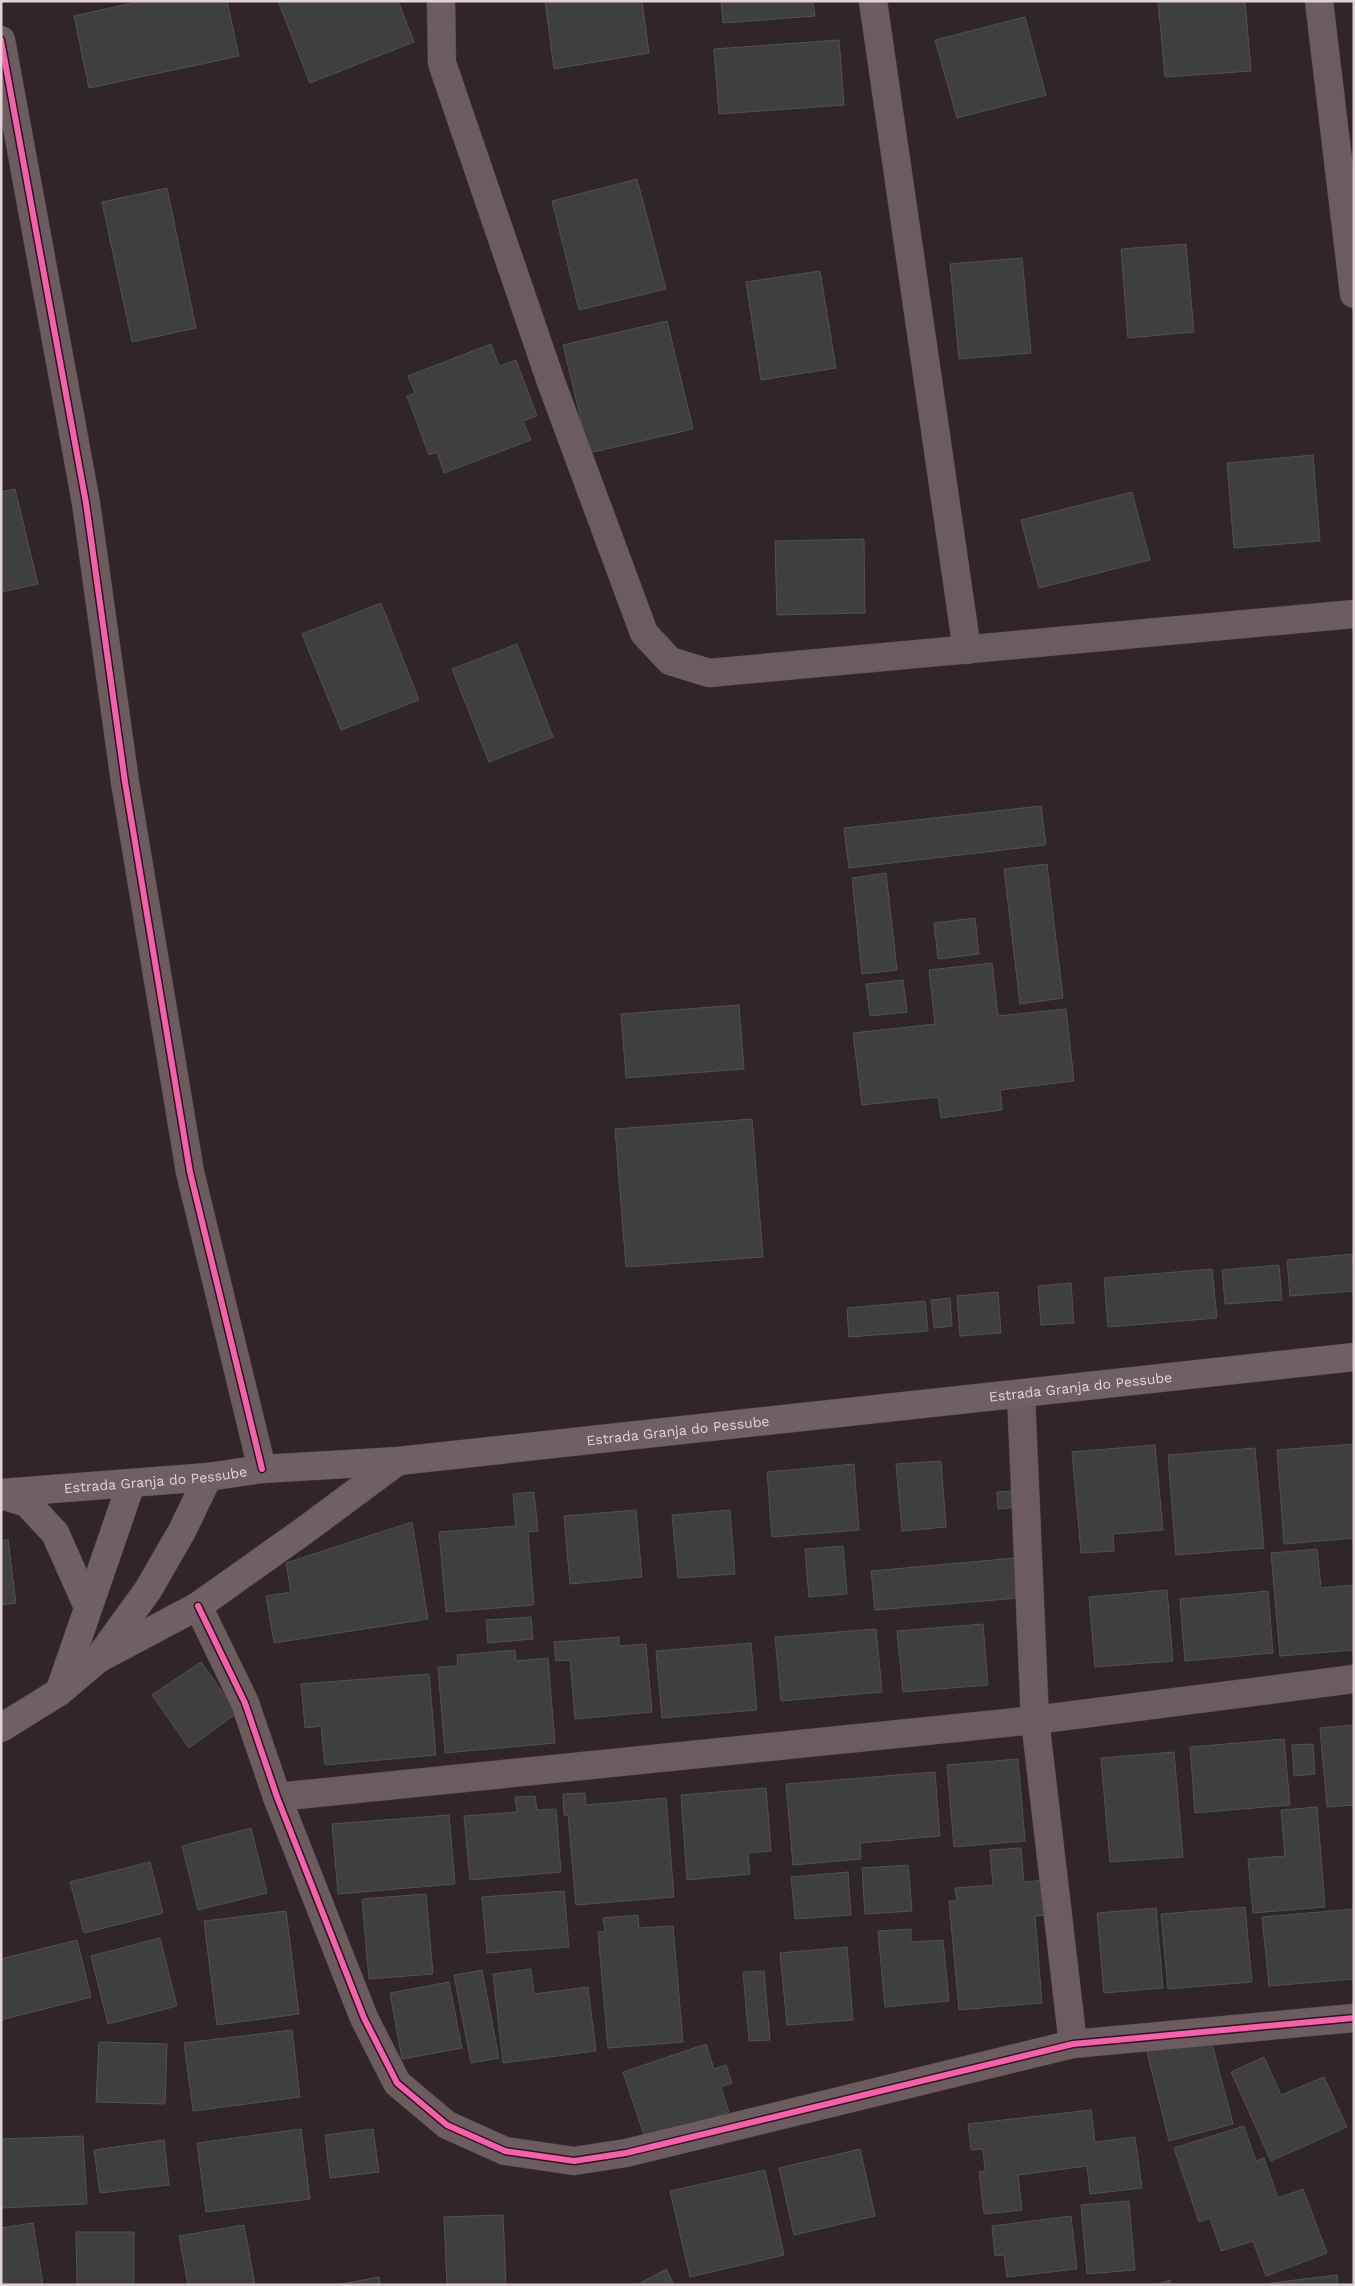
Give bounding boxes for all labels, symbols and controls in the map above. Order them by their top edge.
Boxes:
street label: Estrada Granja do Pessube [988,1369,1173,1405]
street label: Estrada Granja do Pessube [586,1413,770,1448]
street label: Estrada Granja do Pessube [63,1463,248,1496]

